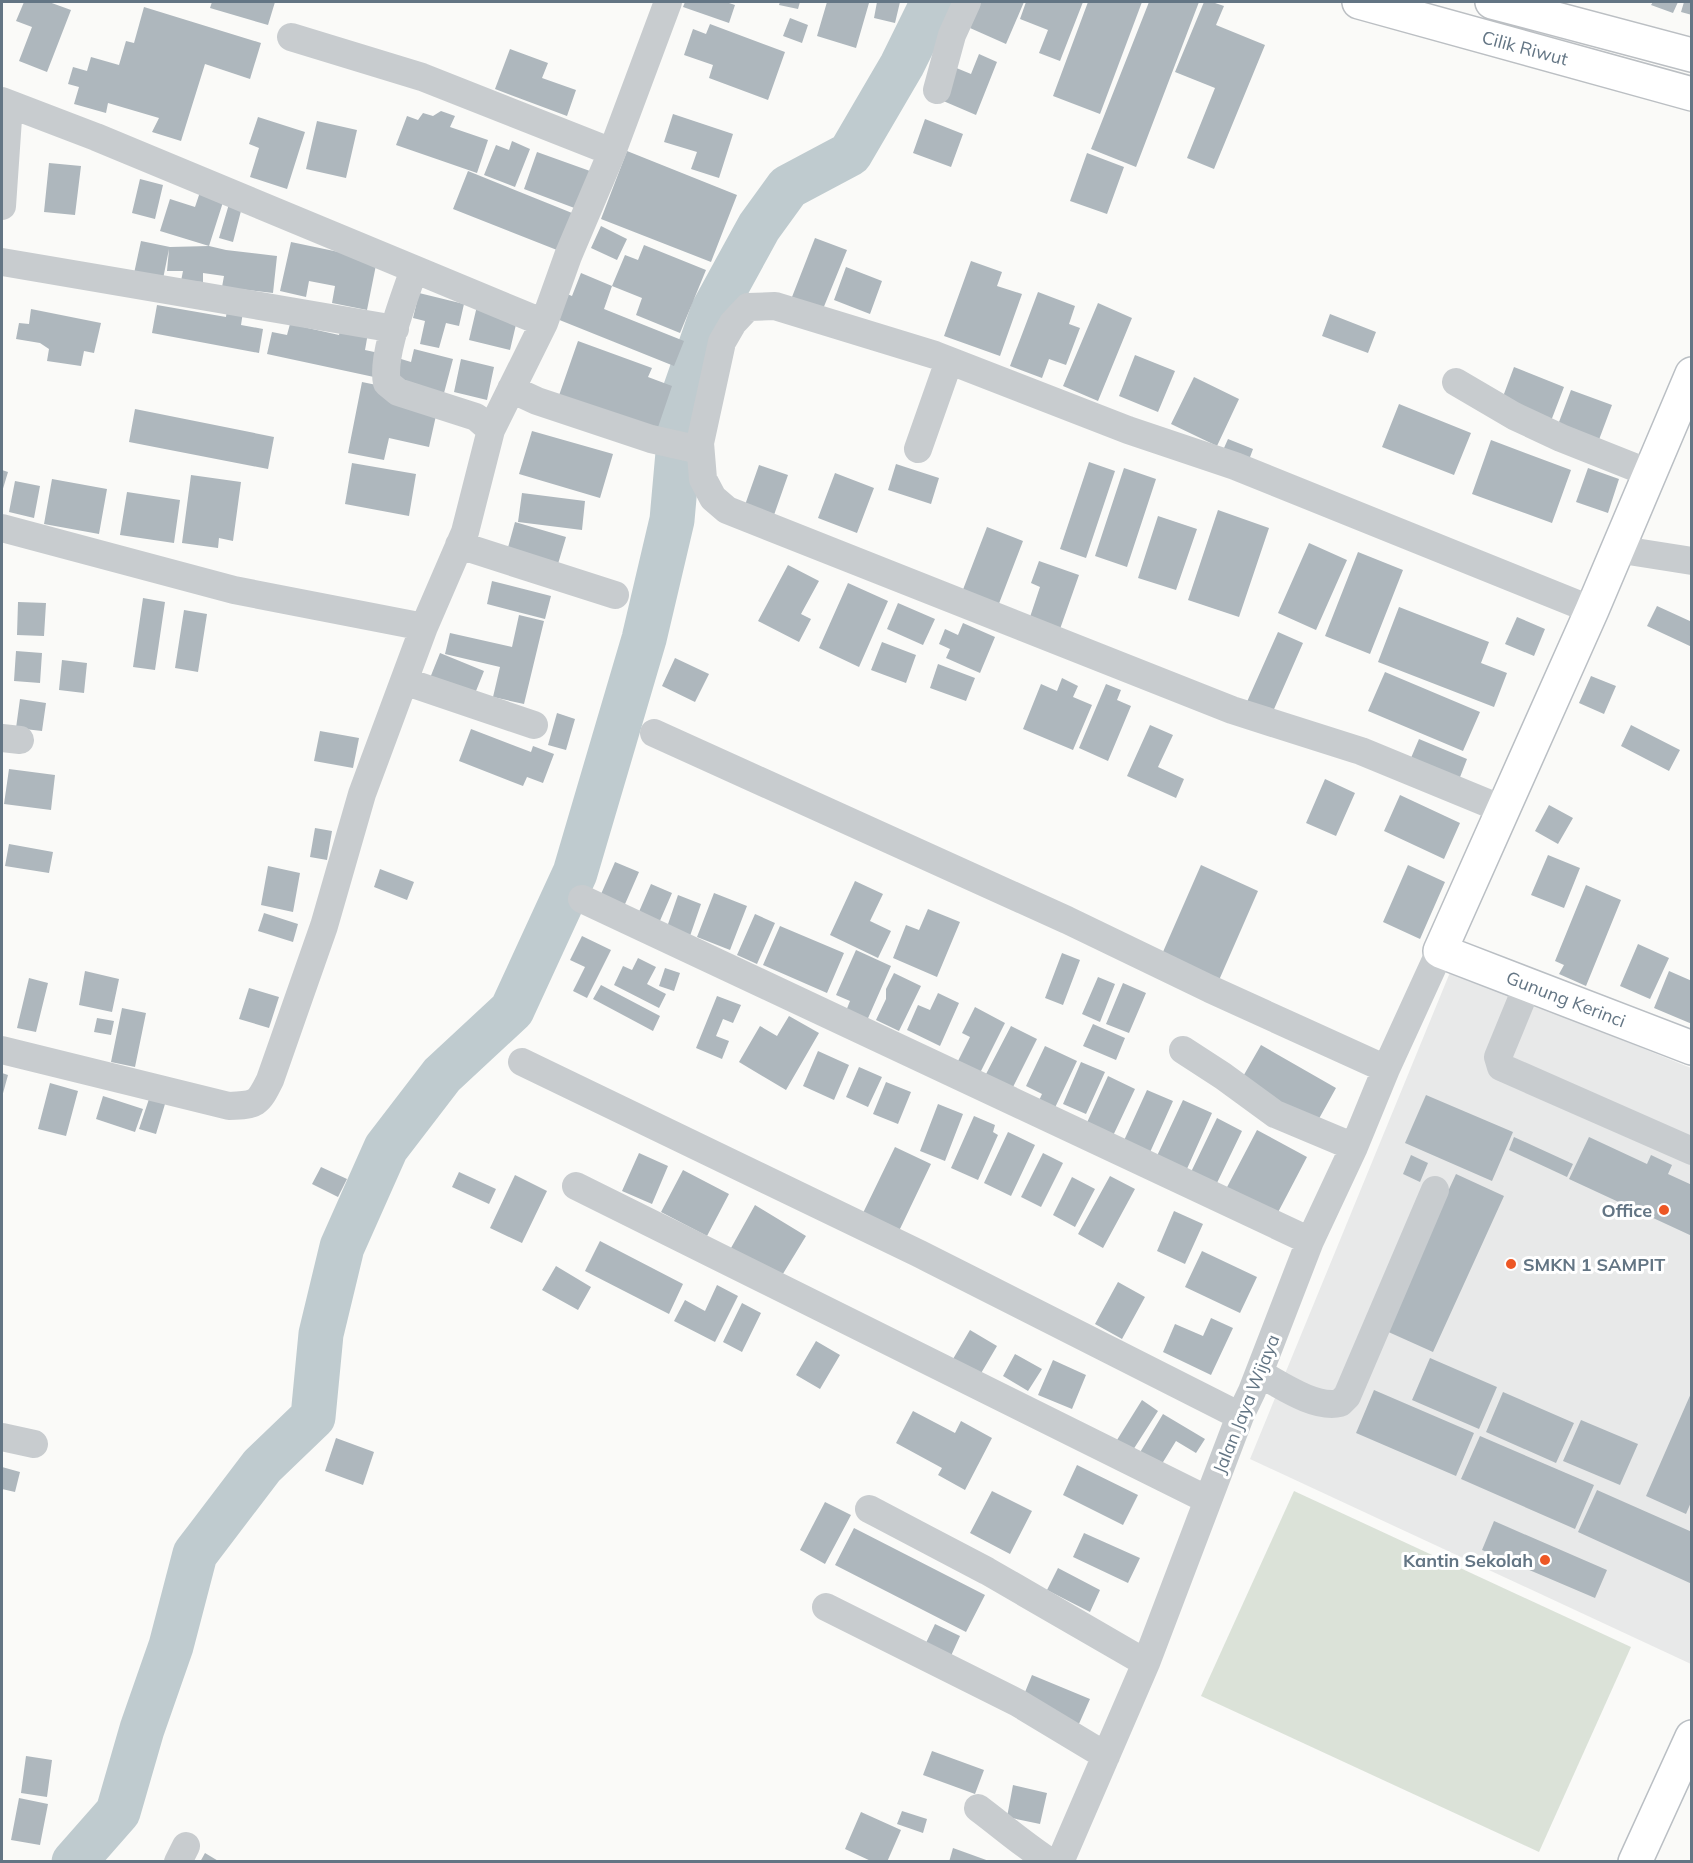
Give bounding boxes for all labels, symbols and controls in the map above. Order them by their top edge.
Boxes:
street label: Cilik Riwut [1479,25,1571,71]
street label: Gunung Kerinci [1503,966,1629,1032]
place label: Office [1602,1199,1652,1222]
marker: Office [1657,1203,1671,1217]
place label: SMKN 1 SAMPIT [1523,1253,1665,1276]
marker: SMKN 1 SAMPIT [1504,1257,1518,1271]
street label: Jalan Jaya Wijaya [1208,1331,1284,1477]
place label: Kantin Sekolah [1403,1549,1533,1572]
marker: Kantin Sekolah [1538,1553,1552,1567]

